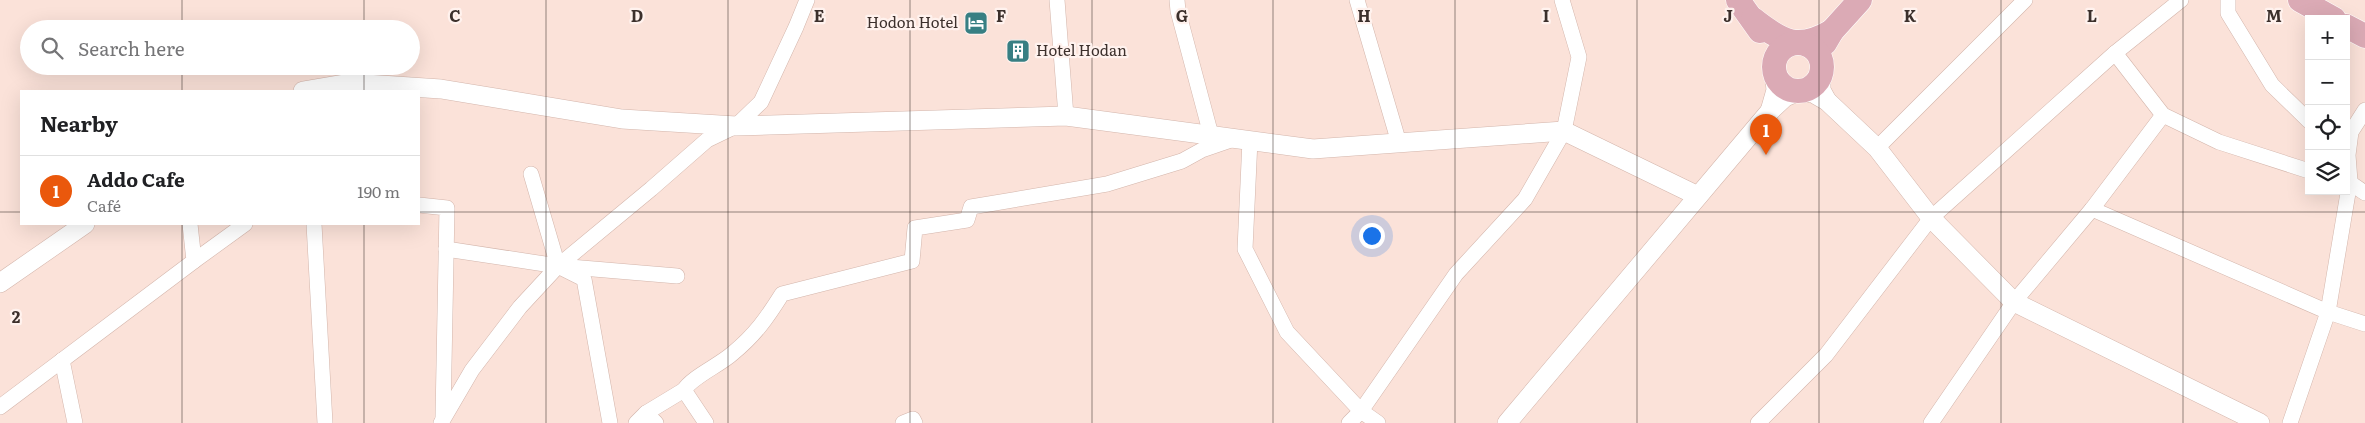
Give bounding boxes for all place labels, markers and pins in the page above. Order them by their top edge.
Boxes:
place label: Hodon Hotel [867,10,958,33]
hotel icon: Hodon Hotel [963,10,989,36]
building icon: Hotel Hodan [1005,38,1031,64]
place label: Hotel Hodan [1036,38,1127,61]
pin: 1 [1750,114,1782,155]

